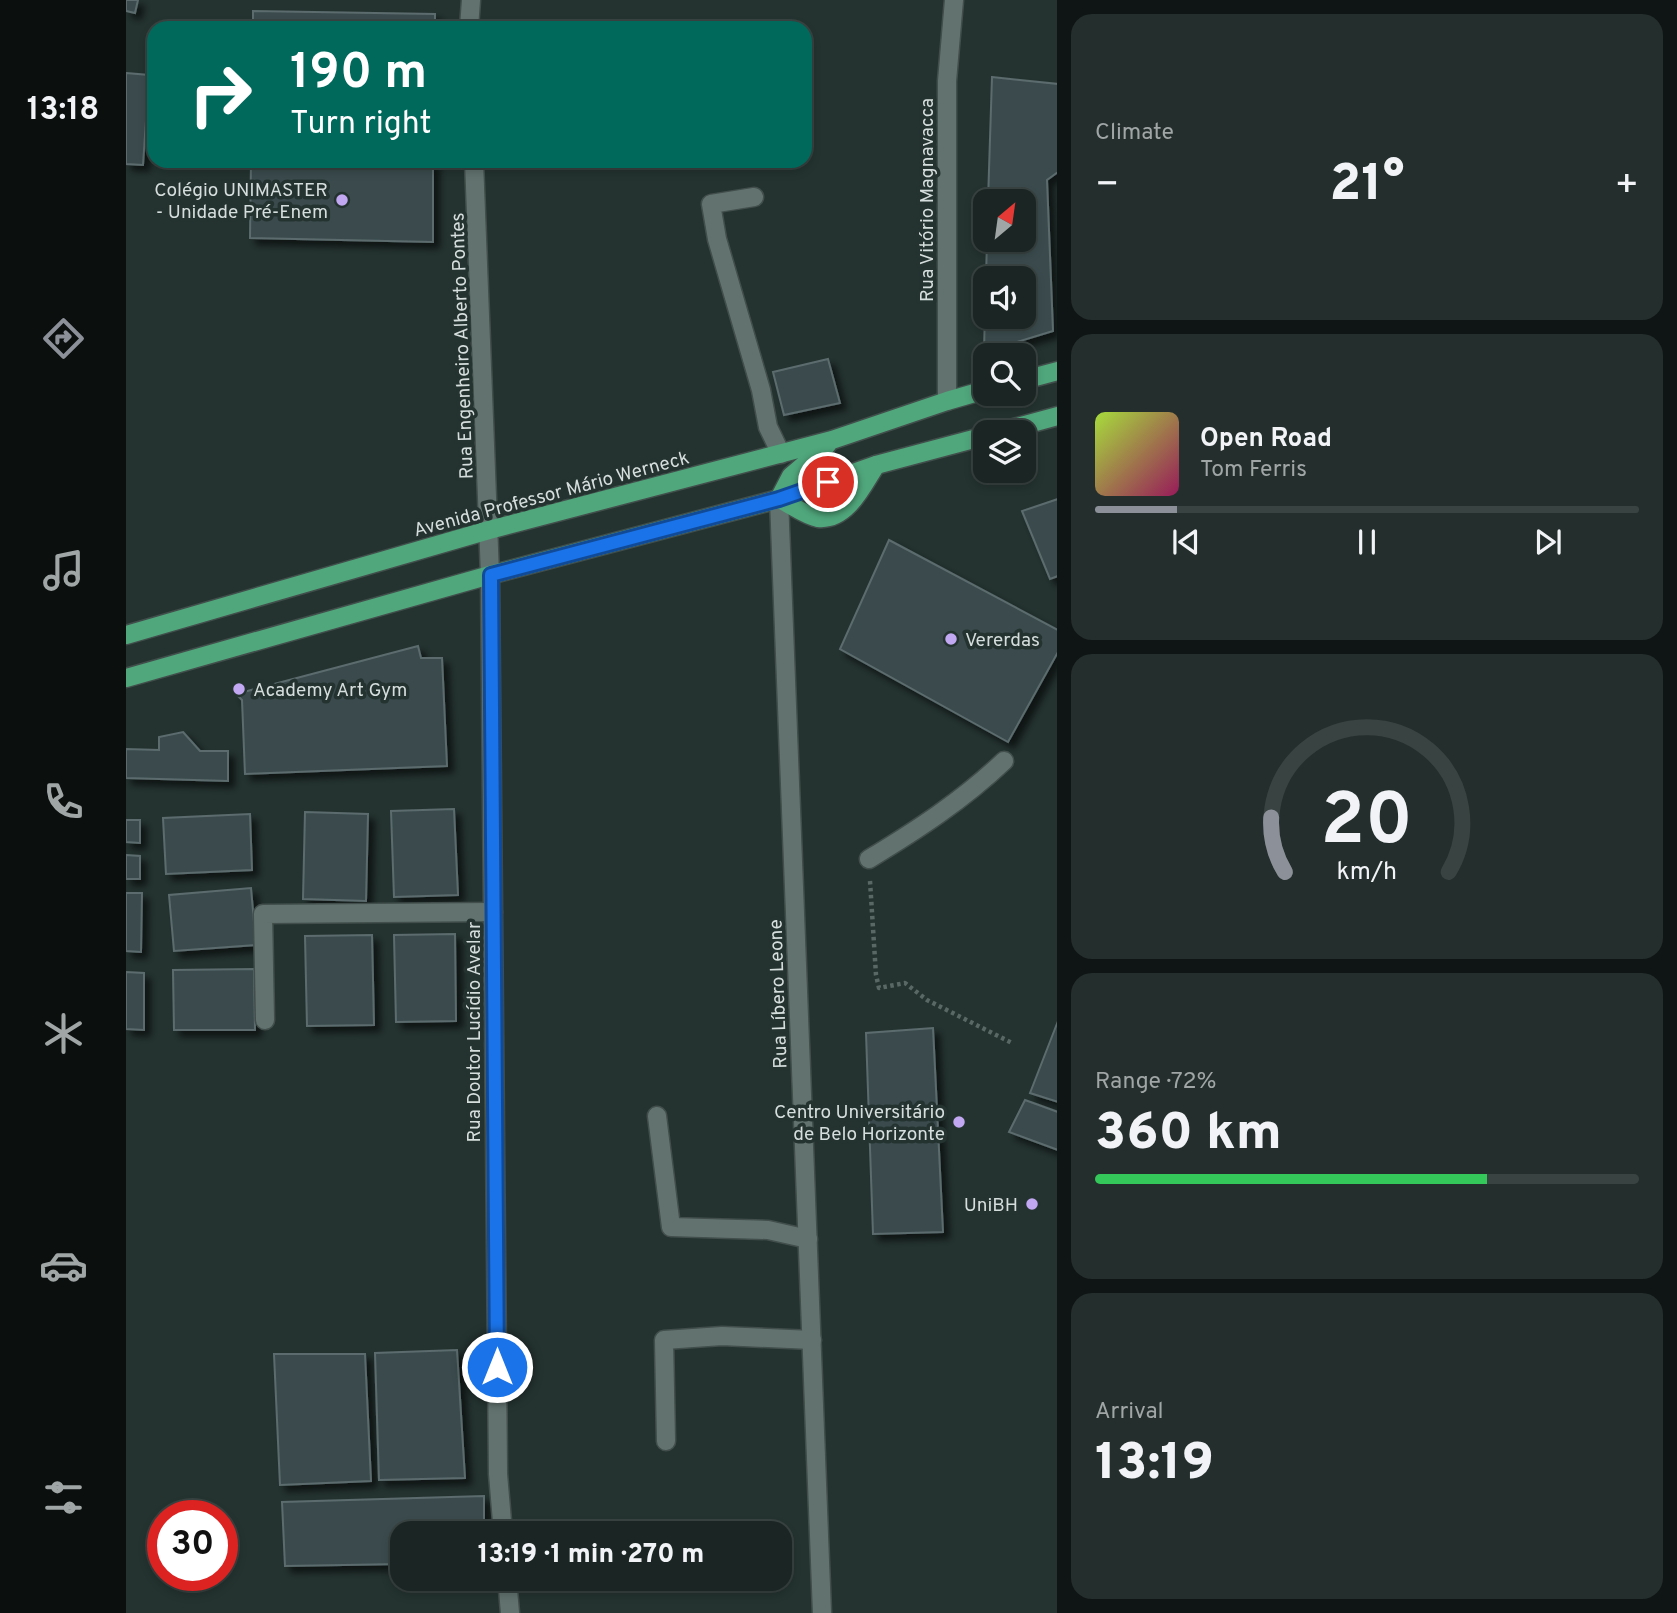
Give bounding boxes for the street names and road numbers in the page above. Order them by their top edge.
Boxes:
street label: Rua Vitório Magnavacca [916,98,940,302]
street label: Rua Engenheiro Alberto Pontes [446,212,480,480]
street label: Avenida Professor Mário Werneck [411,447,692,543]
street label: Rua Líbero Leone [764,919,794,1069]
street label: Rua Doutor Lucídio Avelar [463,921,487,1142]

